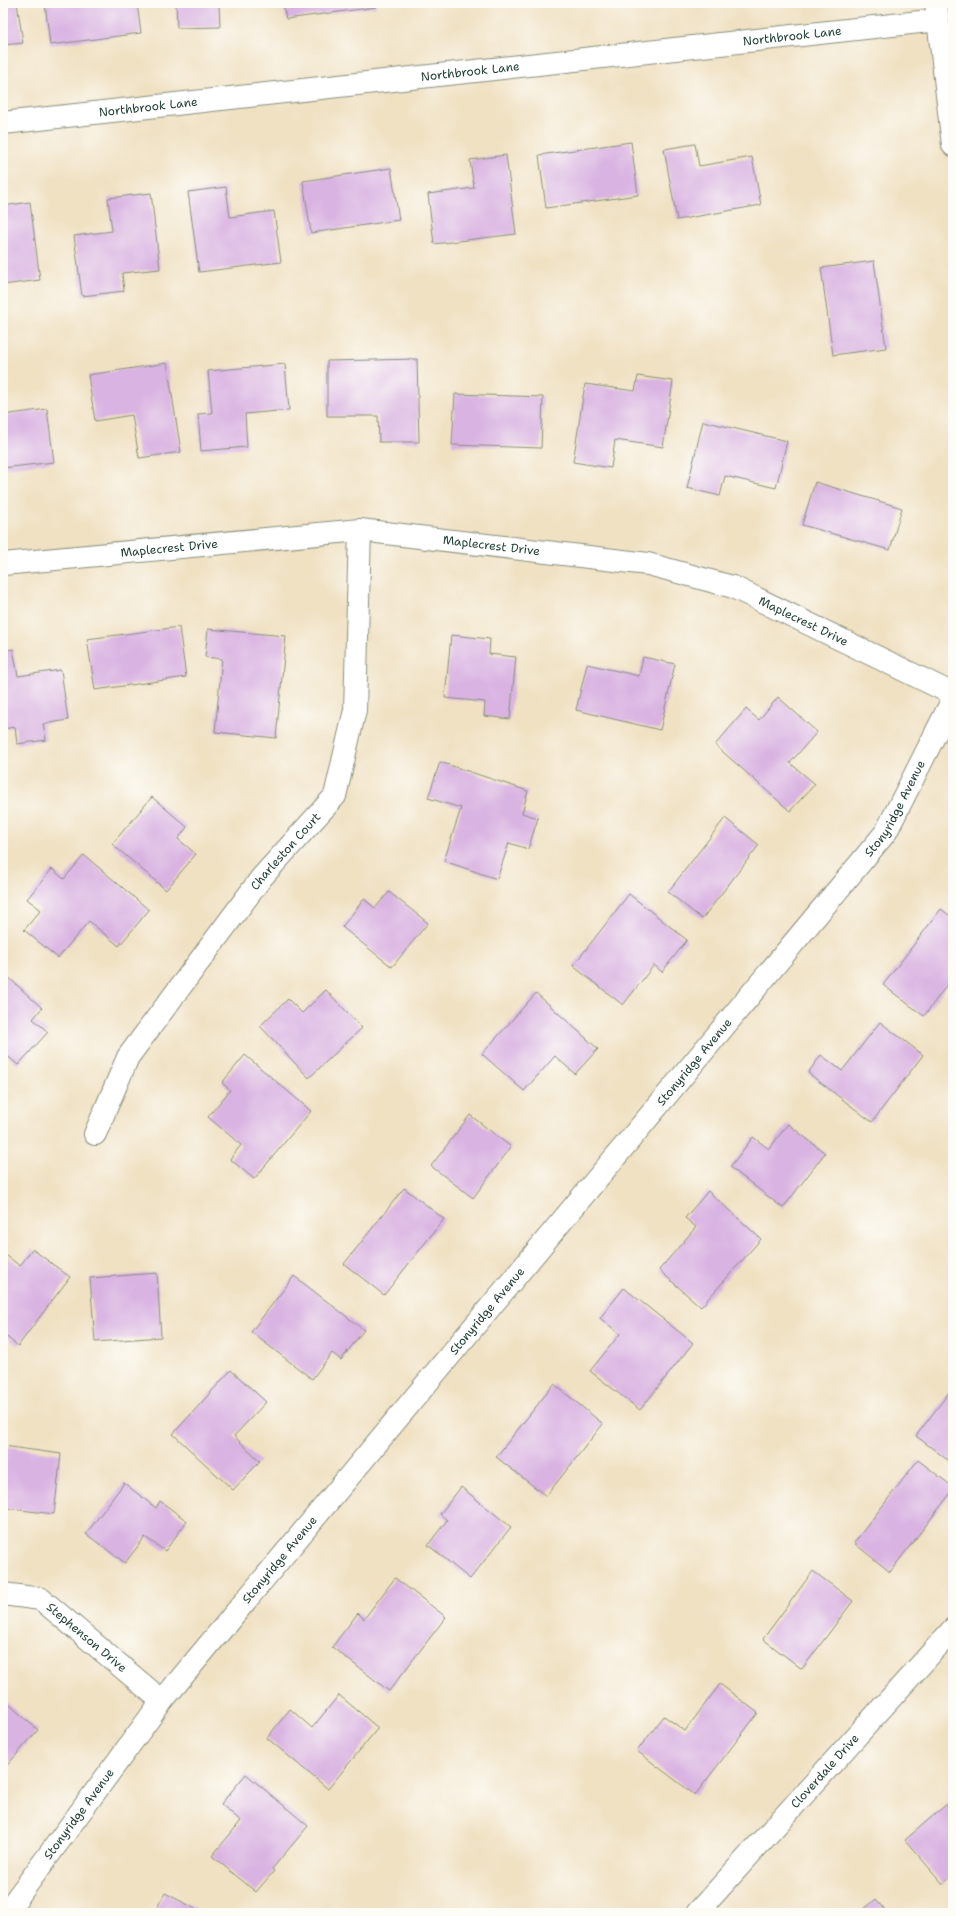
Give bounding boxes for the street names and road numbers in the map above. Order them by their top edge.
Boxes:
street label: Northbrook Lane [742,23,843,49]
street label: Northbrook Lane [420,58,521,85]
street label: Northbrook Lane [98,94,199,120]
street label: Maplecrest Drive [442,532,541,559]
street label: Maplecrest Drive [120,536,219,561]
street label: Maplecrest Drive [756,593,851,650]
street label: Stonyridge Avenue [861,757,929,860]
street label: Charleston Court [247,809,324,893]
street label: Stonyridge Avenue [653,1015,736,1109]
street label: Stonyridge Avenue [446,1264,528,1358]
street label: Stonyridge Avenue [239,1513,321,1607]
street label: Stephenson Drive [43,1599,130,1676]
street label: Cloverdale Drive [787,1730,863,1812]
street label: Stonyridge Avenue [40,1765,118,1863]

